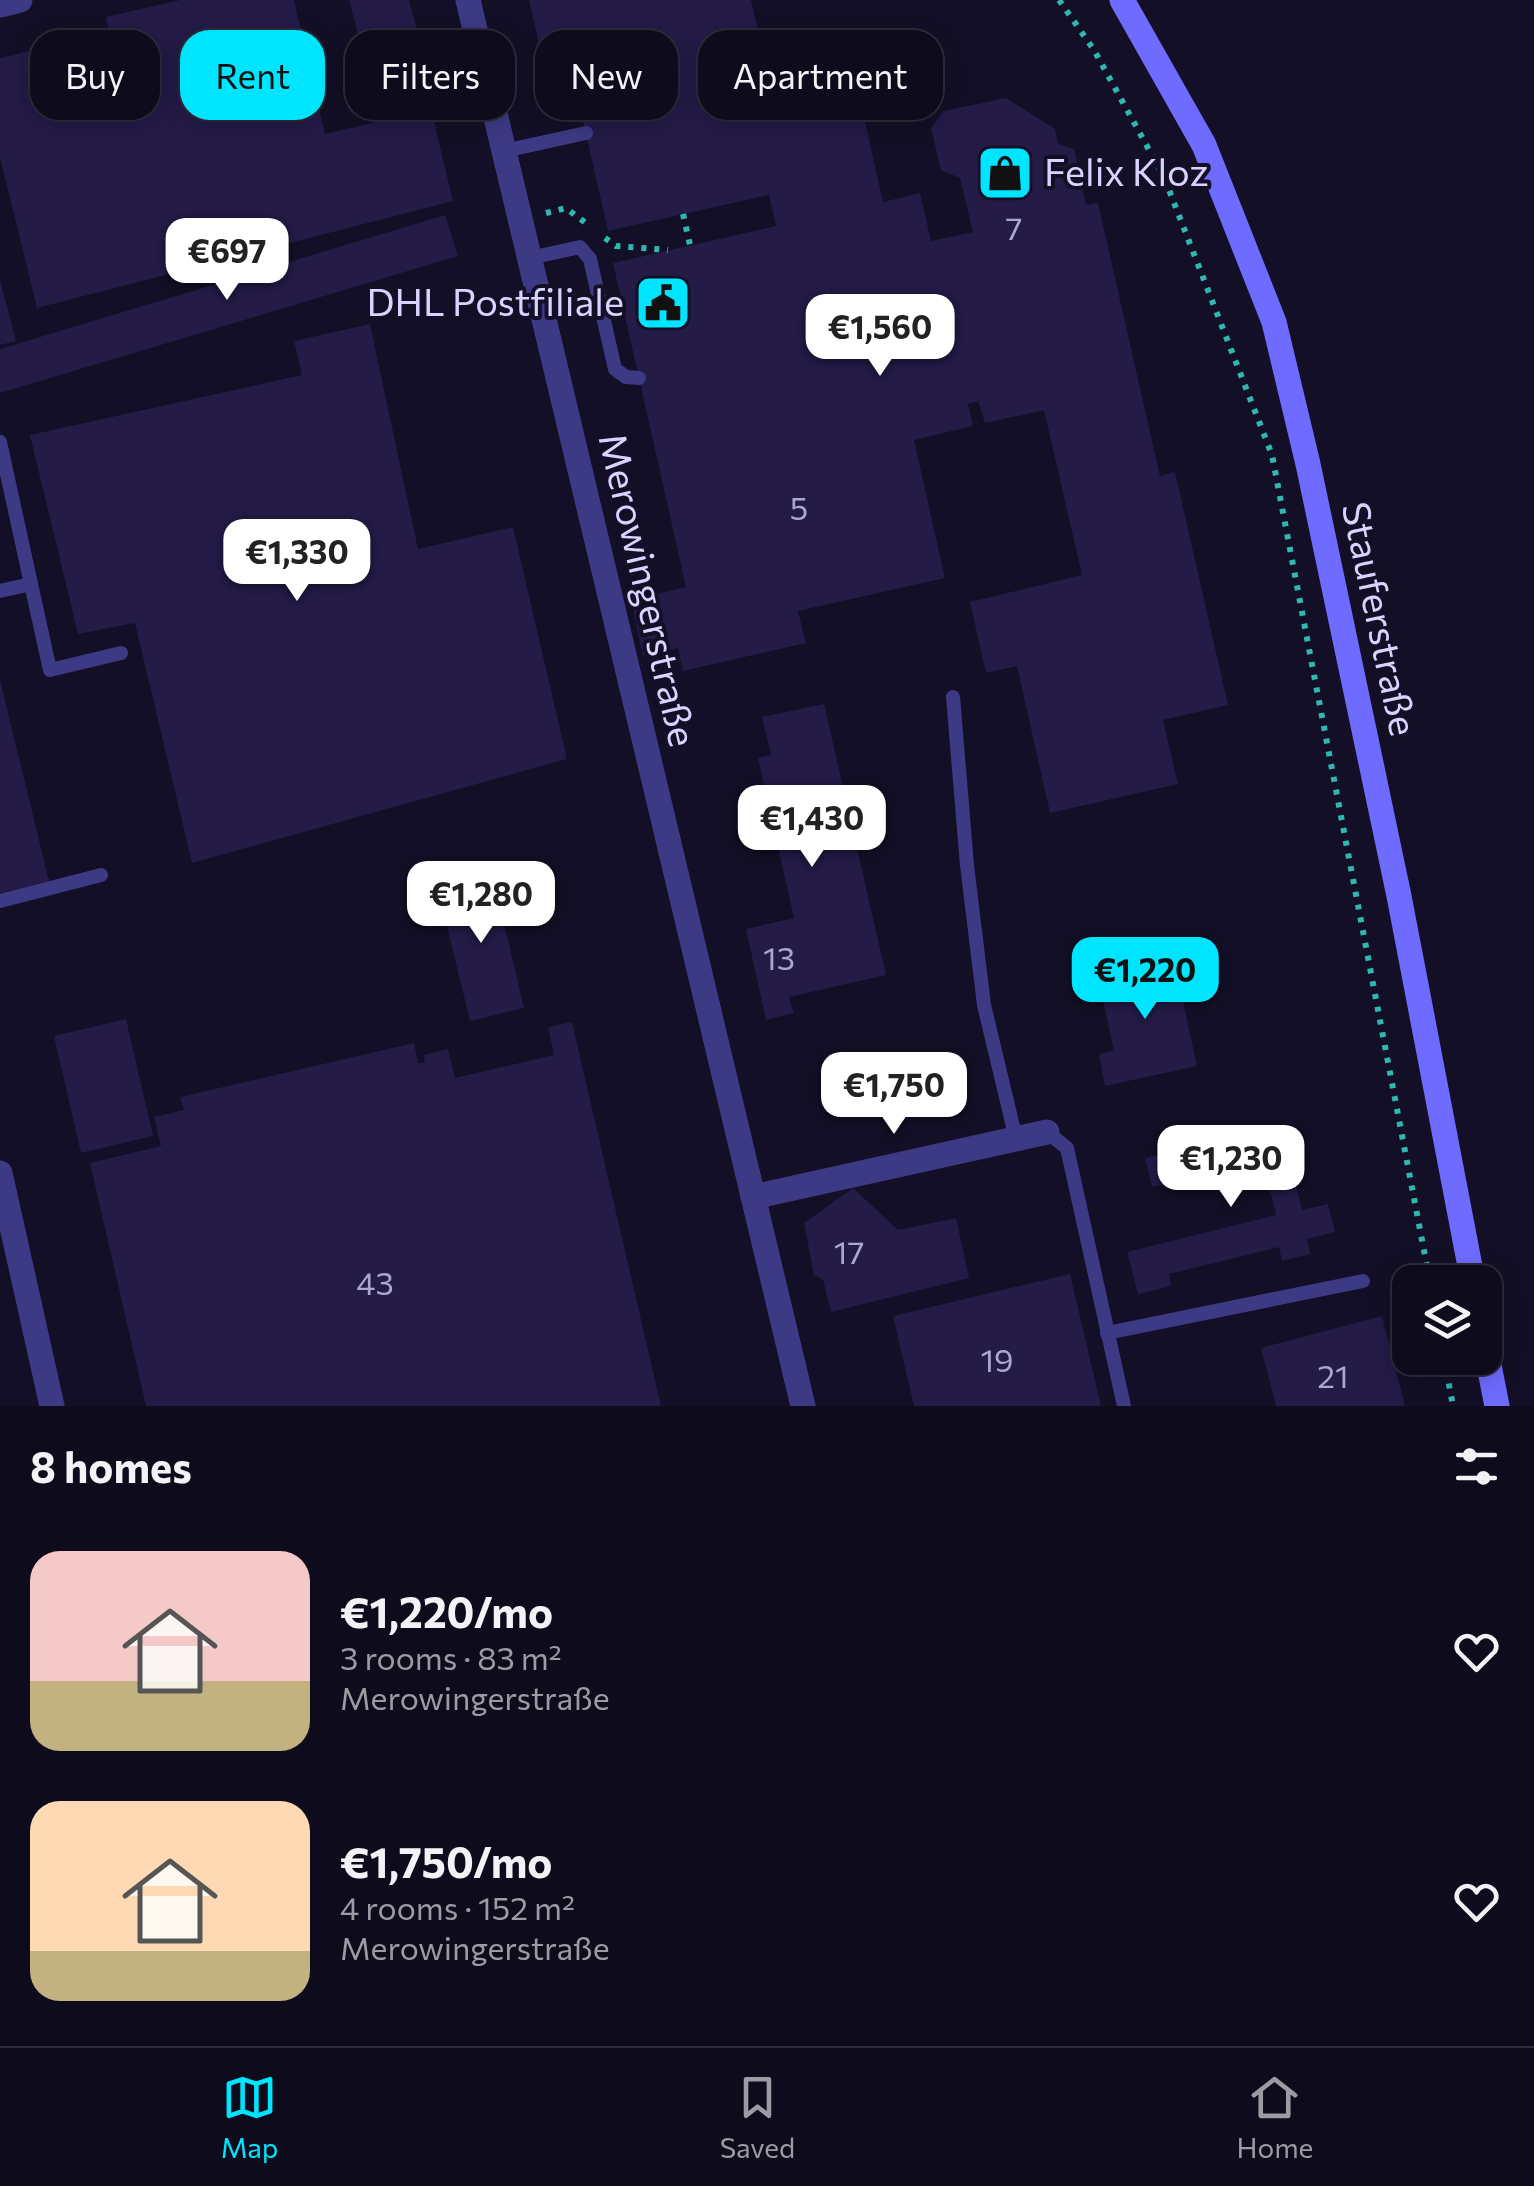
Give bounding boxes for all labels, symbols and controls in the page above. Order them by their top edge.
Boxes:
chip: Buy [30,30,160,120]
chip: Rent [180,30,325,120]
chip: Filters [345,30,515,120]
chip: New [535,30,678,120]
chip: Apartment [698,30,943,120]
shop icon: Felix Kloz [975,143,1035,203]
place label: Felix Kloz [1044,147,1209,194]
house number: 7 [1006,207,1022,247]
pin: €697 [168,218,286,303]
text: €697 [188,230,266,270]
public building icon: DHL Postfiliale [633,273,693,333]
place label: DHL Postfiliale [366,277,624,324]
pin: €1,560 [799,294,961,379]
text: €1,560 [828,306,932,346]
street label: Merowingerstraße [591,428,708,751]
house number: 5 [790,487,808,527]
street label: Stauferstraße [1334,497,1429,740]
pin: €1,330 [216,519,378,604]
text: €1,330 [245,531,349,571]
pin: €1,430 [731,785,893,870]
text: €1,430 [760,797,864,837]
pin: €1,280 [400,861,562,946]
text: €1,280 [429,873,533,913]
house number: 13 [763,937,795,977]
pin: €1,220 [1064,937,1226,1022]
text: €1,220 [1094,949,1196,989]
pin: €1,750 [813,1052,975,1137]
text: €1,750 [843,1064,945,1104]
pin: €1,230 [1150,1125,1312,1210]
text: €1,230 [1179,1137,1283,1177]
house number: 17 [834,1231,864,1271]
house number: 43 [356,1262,394,1302]
map controls [1392,1265,1502,1375]
button: layers [1392,1265,1502,1375]
house number: 19 [980,1339,1014,1379]
house number: 21 [1317,1355,1349,1395]
icon: filters [1449,1439,1504,1494]
text: 8 homes [30,1440,192,1492]
text: €1,220/mo [340,1585,553,1637]
icon: home [110,1591,230,1711]
icon: heart [1449,1624,1504,1679]
text: 3 rooms · 83 m² [340,1637,562,1677]
text: Merowingerstraße [340,1677,610,1717]
text: €1,750/mo [340,1835,552,1887]
icon: home [110,1841,230,1961]
icon: heart [1449,1874,1504,1929]
text: 4 rooms · 152 m² [340,1887,575,1927]
text: Merowingerstraße [340,1927,610,1967]
tab: Map [221,2070,278,2164]
tab: Saved [720,2070,795,2164]
tab: Home [1236,2070,1313,2164]

